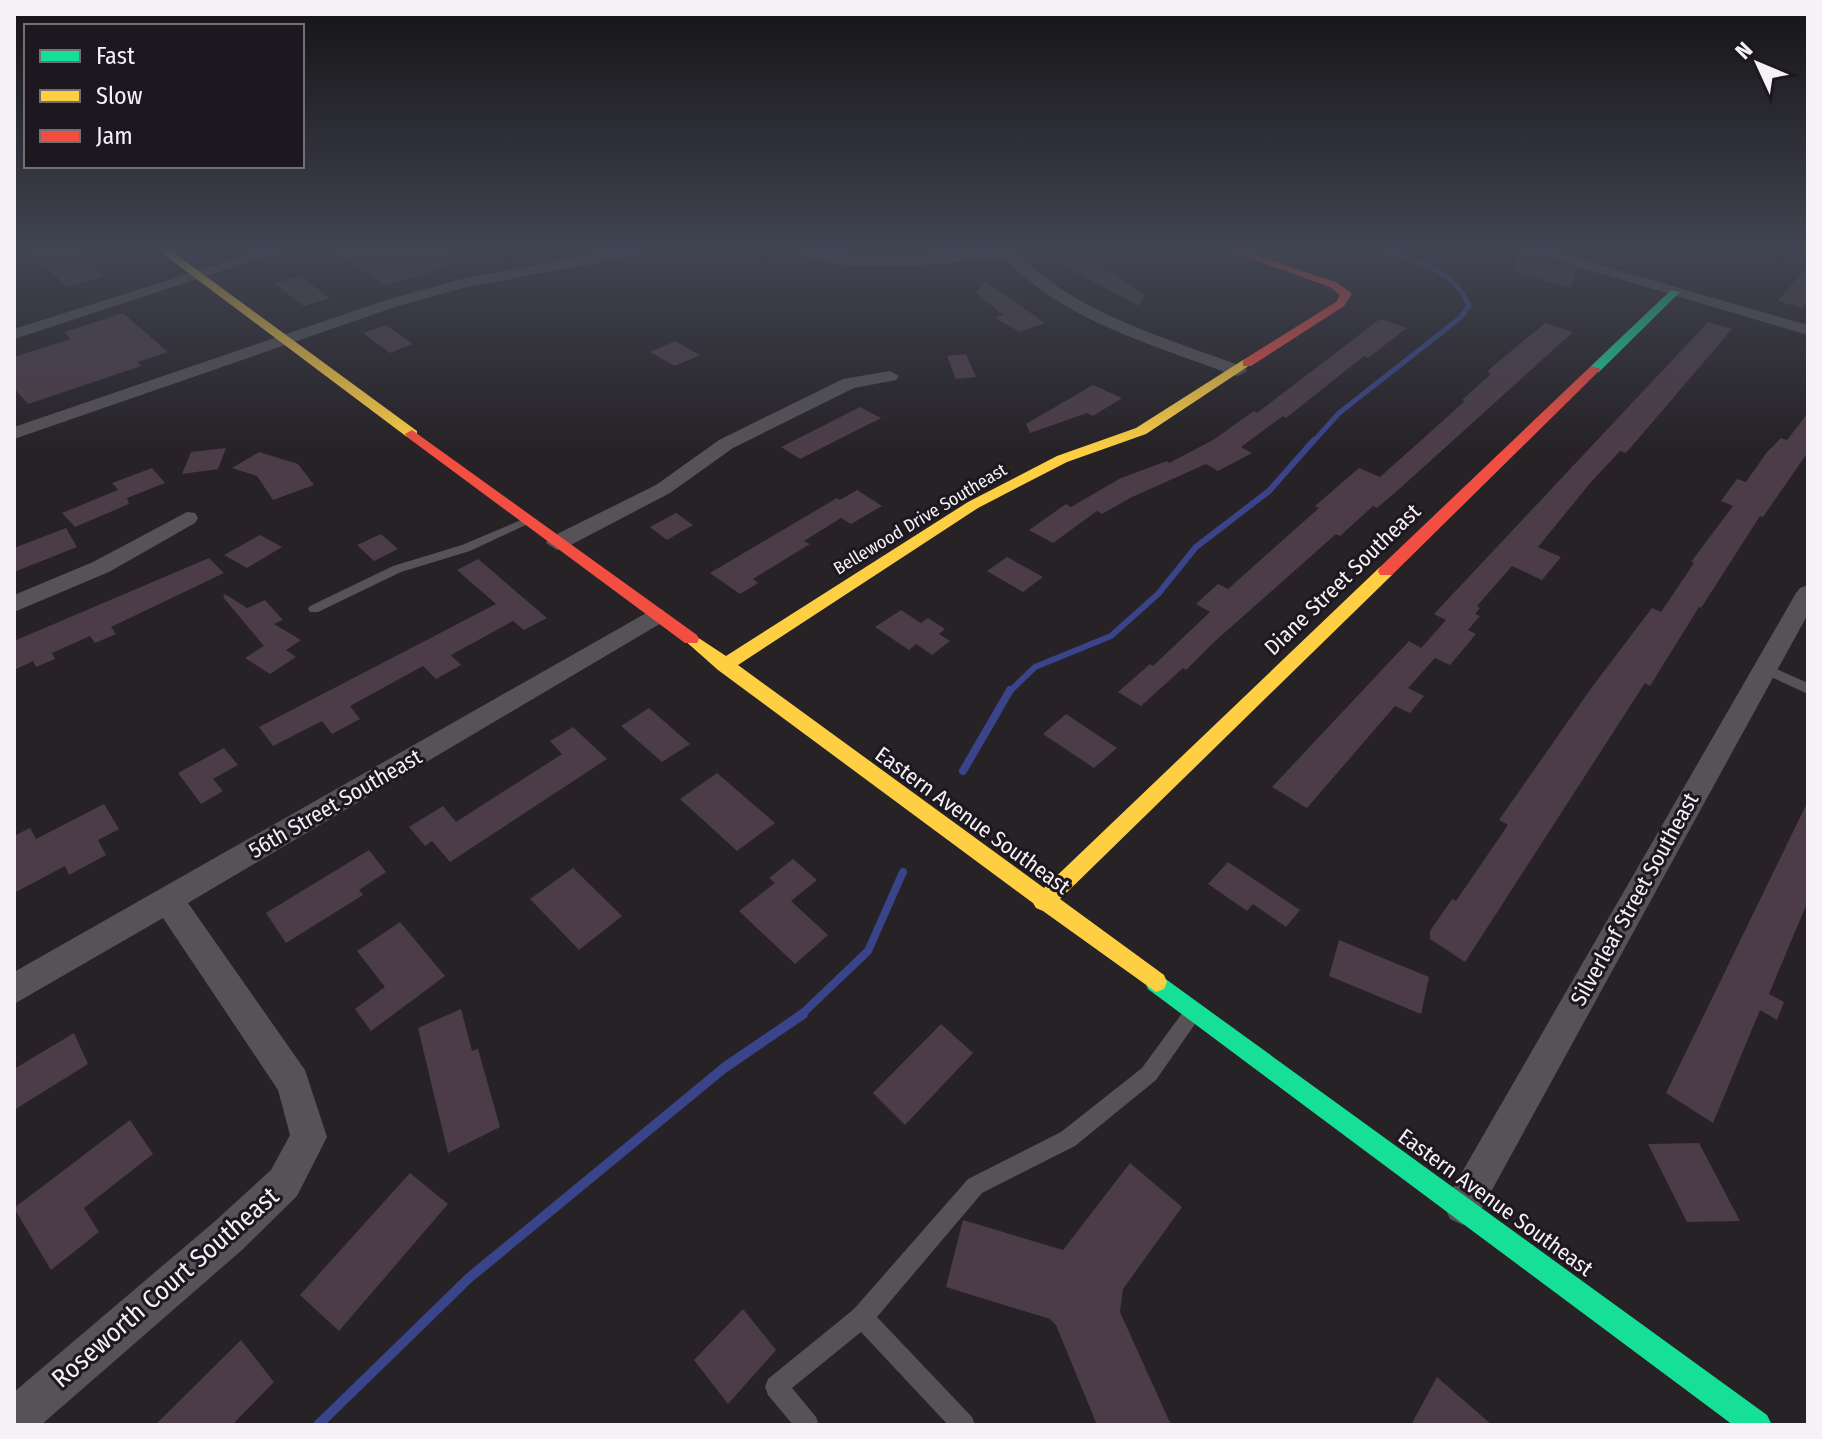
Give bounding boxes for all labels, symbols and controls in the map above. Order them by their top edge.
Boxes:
legend [24,24,304,168]
north arrow [1718,24,1798,104]
text: N [1730,36,1758,65]
text: Fast [96,42,135,70]
text: Slow [96,82,143,110]
text: Jam [96,122,133,150]
street label: Bellewood Drive Southeast [829,458,1011,579]
street label: Diane Street Southeast [1259,497,1427,661]
street label: Eastern Avenue Southeast [870,741,1076,901]
street label: 56th Street Southeast [244,743,427,864]
street label: Silverleaf Street Southeast [1565,787,1705,1010]
street label: Eastern Avenue Southeast [1393,1123,1599,1283]
street label: Roseworth Court Southeast [46,1180,285,1394]

